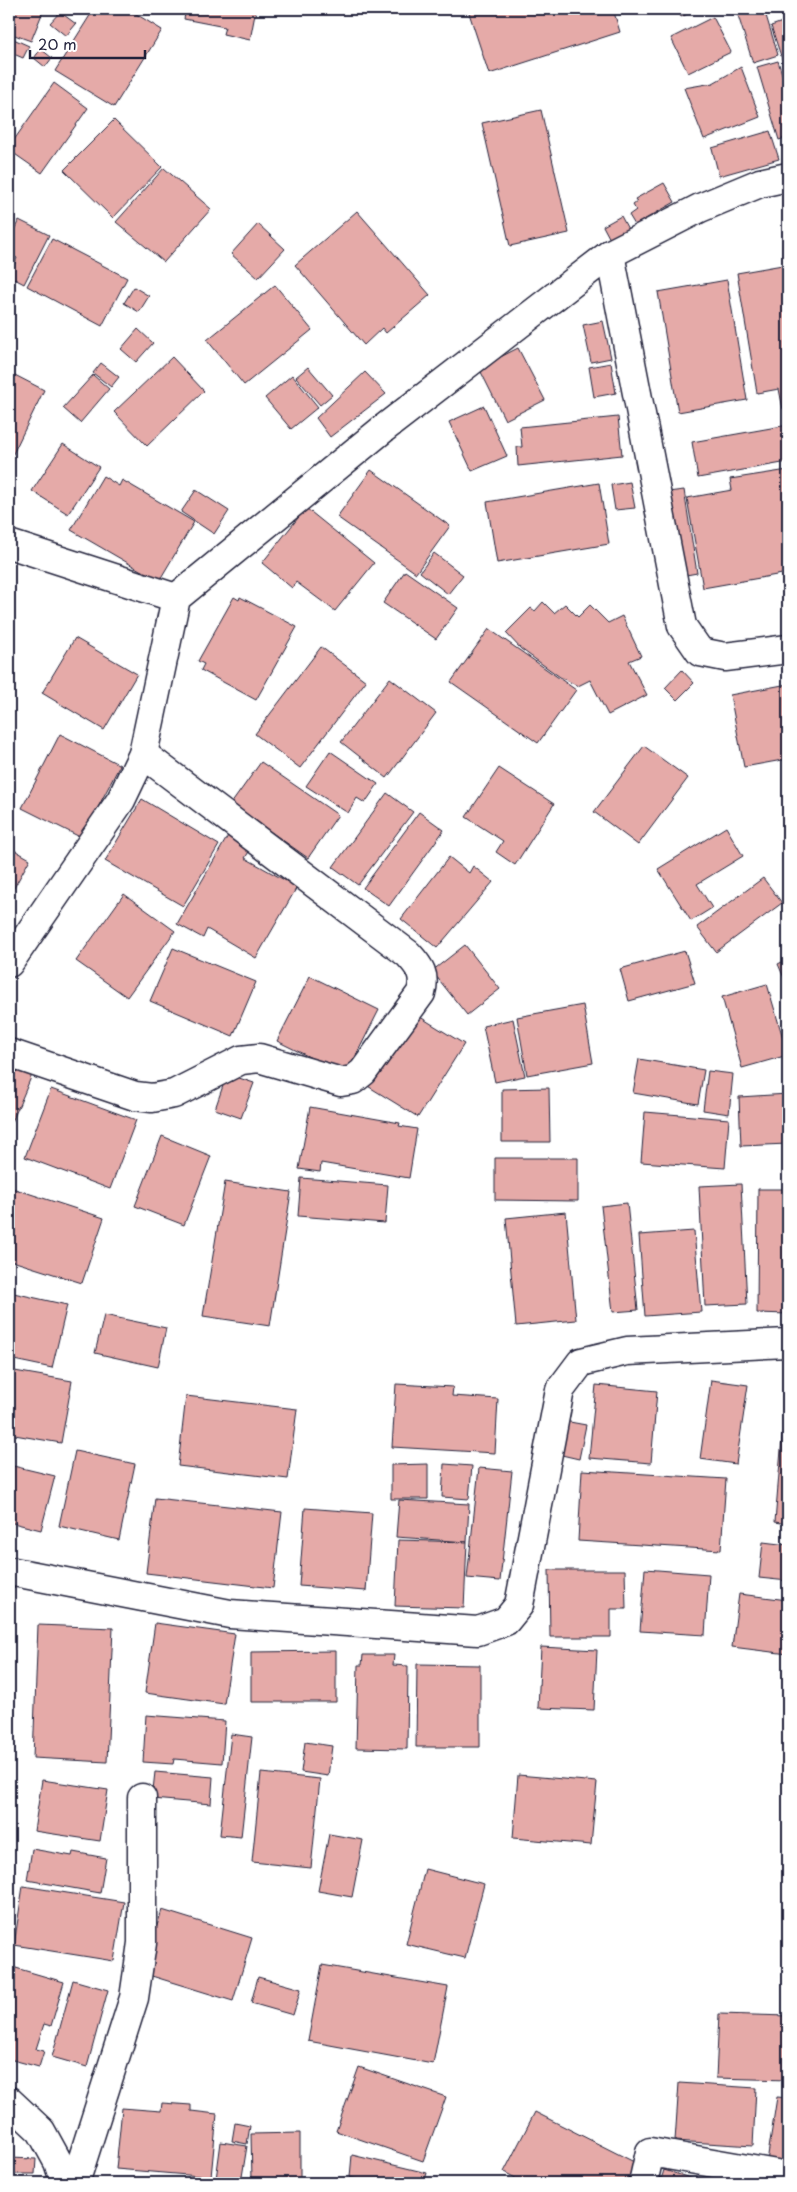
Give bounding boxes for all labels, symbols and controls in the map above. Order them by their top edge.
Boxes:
scale bar [30,28,145,60]
text: 20 m [38,32,77,55]

